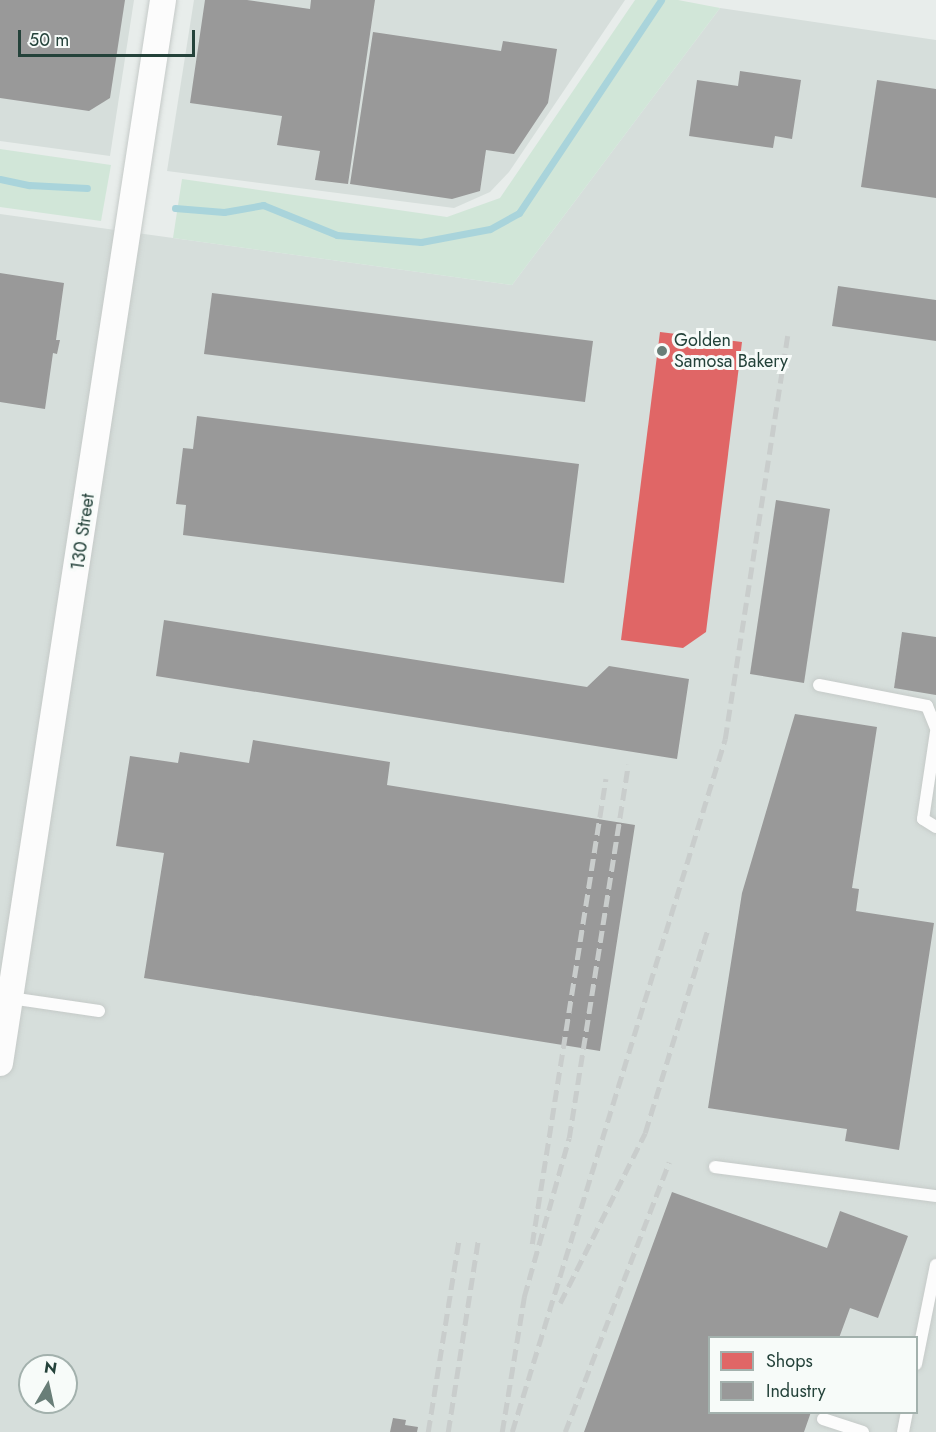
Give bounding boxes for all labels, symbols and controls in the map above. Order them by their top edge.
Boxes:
scale bar [21,18,198,56]
text: 50 m [29,27,69,53]
place label: Golden Samosa Bakery [674,330,788,372]
marker: Golden Samosa Bakery [655,344,669,358]
street label: 130 Street [67,492,99,572]
legend [708,1336,918,1414]
text: Shops [766,1348,813,1374]
north arrow [18,1354,78,1414]
text: N [43,1355,59,1380]
text: Industry [766,1378,826,1404]

